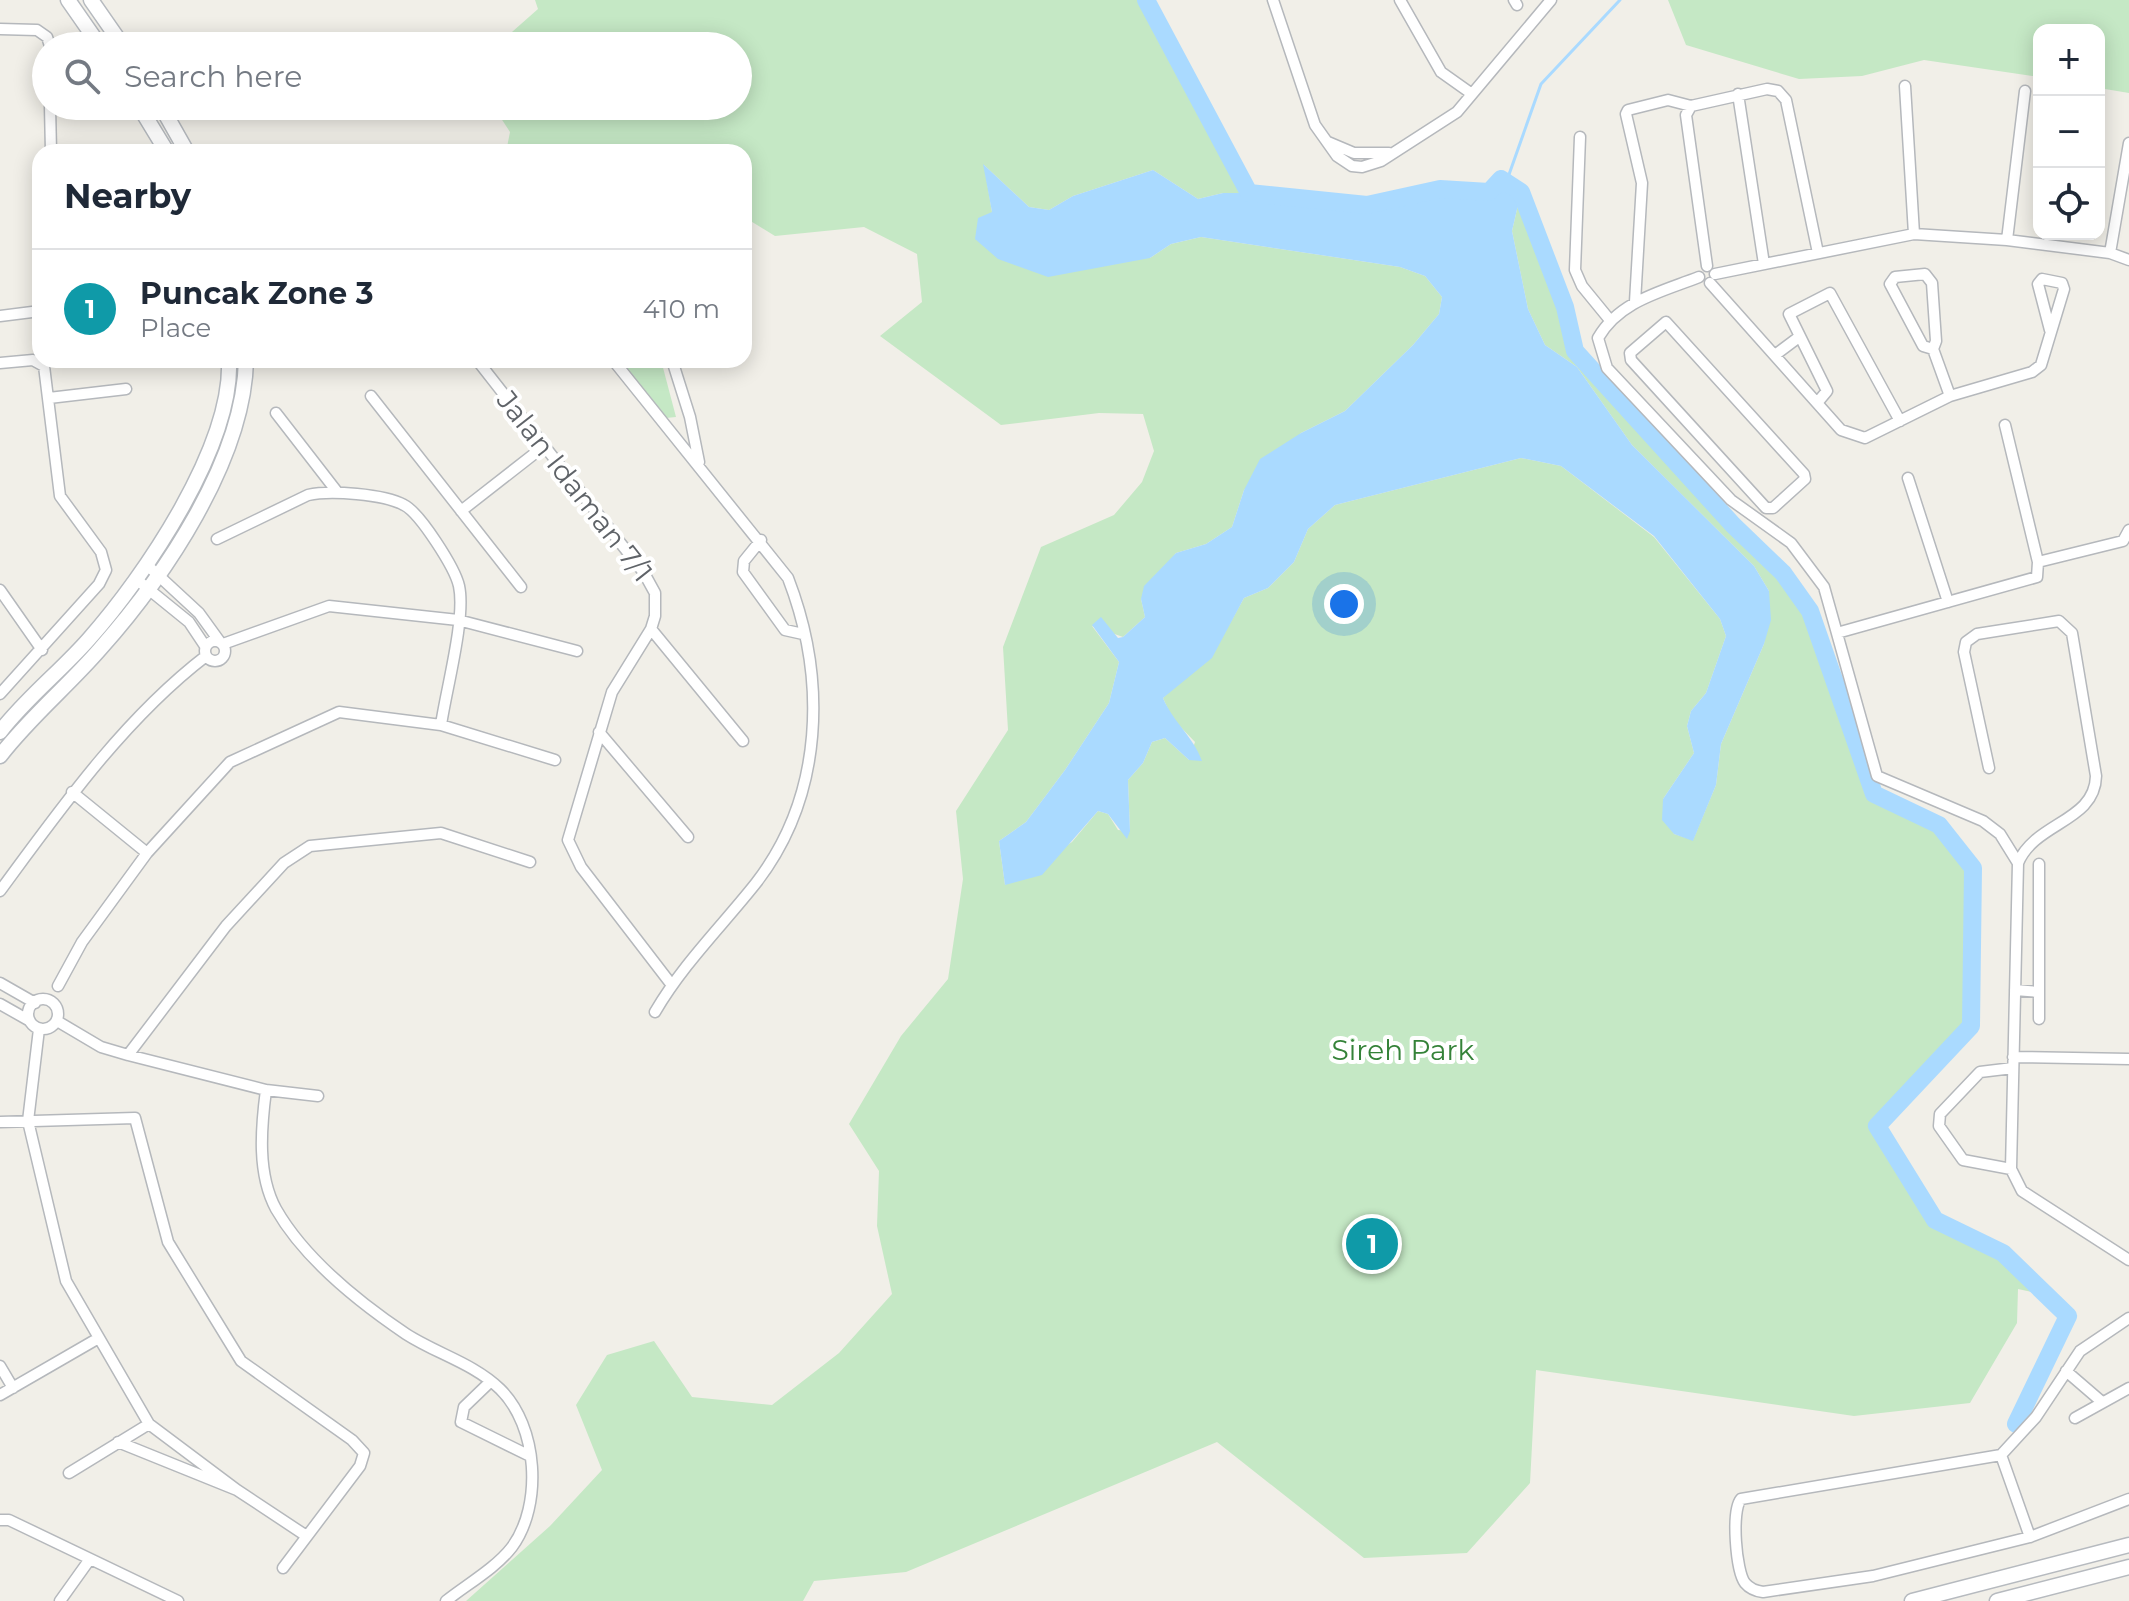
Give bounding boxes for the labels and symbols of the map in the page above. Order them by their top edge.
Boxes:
street label: Jalan Idaman 7/1 [489,383,660,588]
your location [1324,584,1364,624]
park label: Sireh Park [1332,1033,1475,1067]
pin: 1 [1346,1214,1398,1274]

